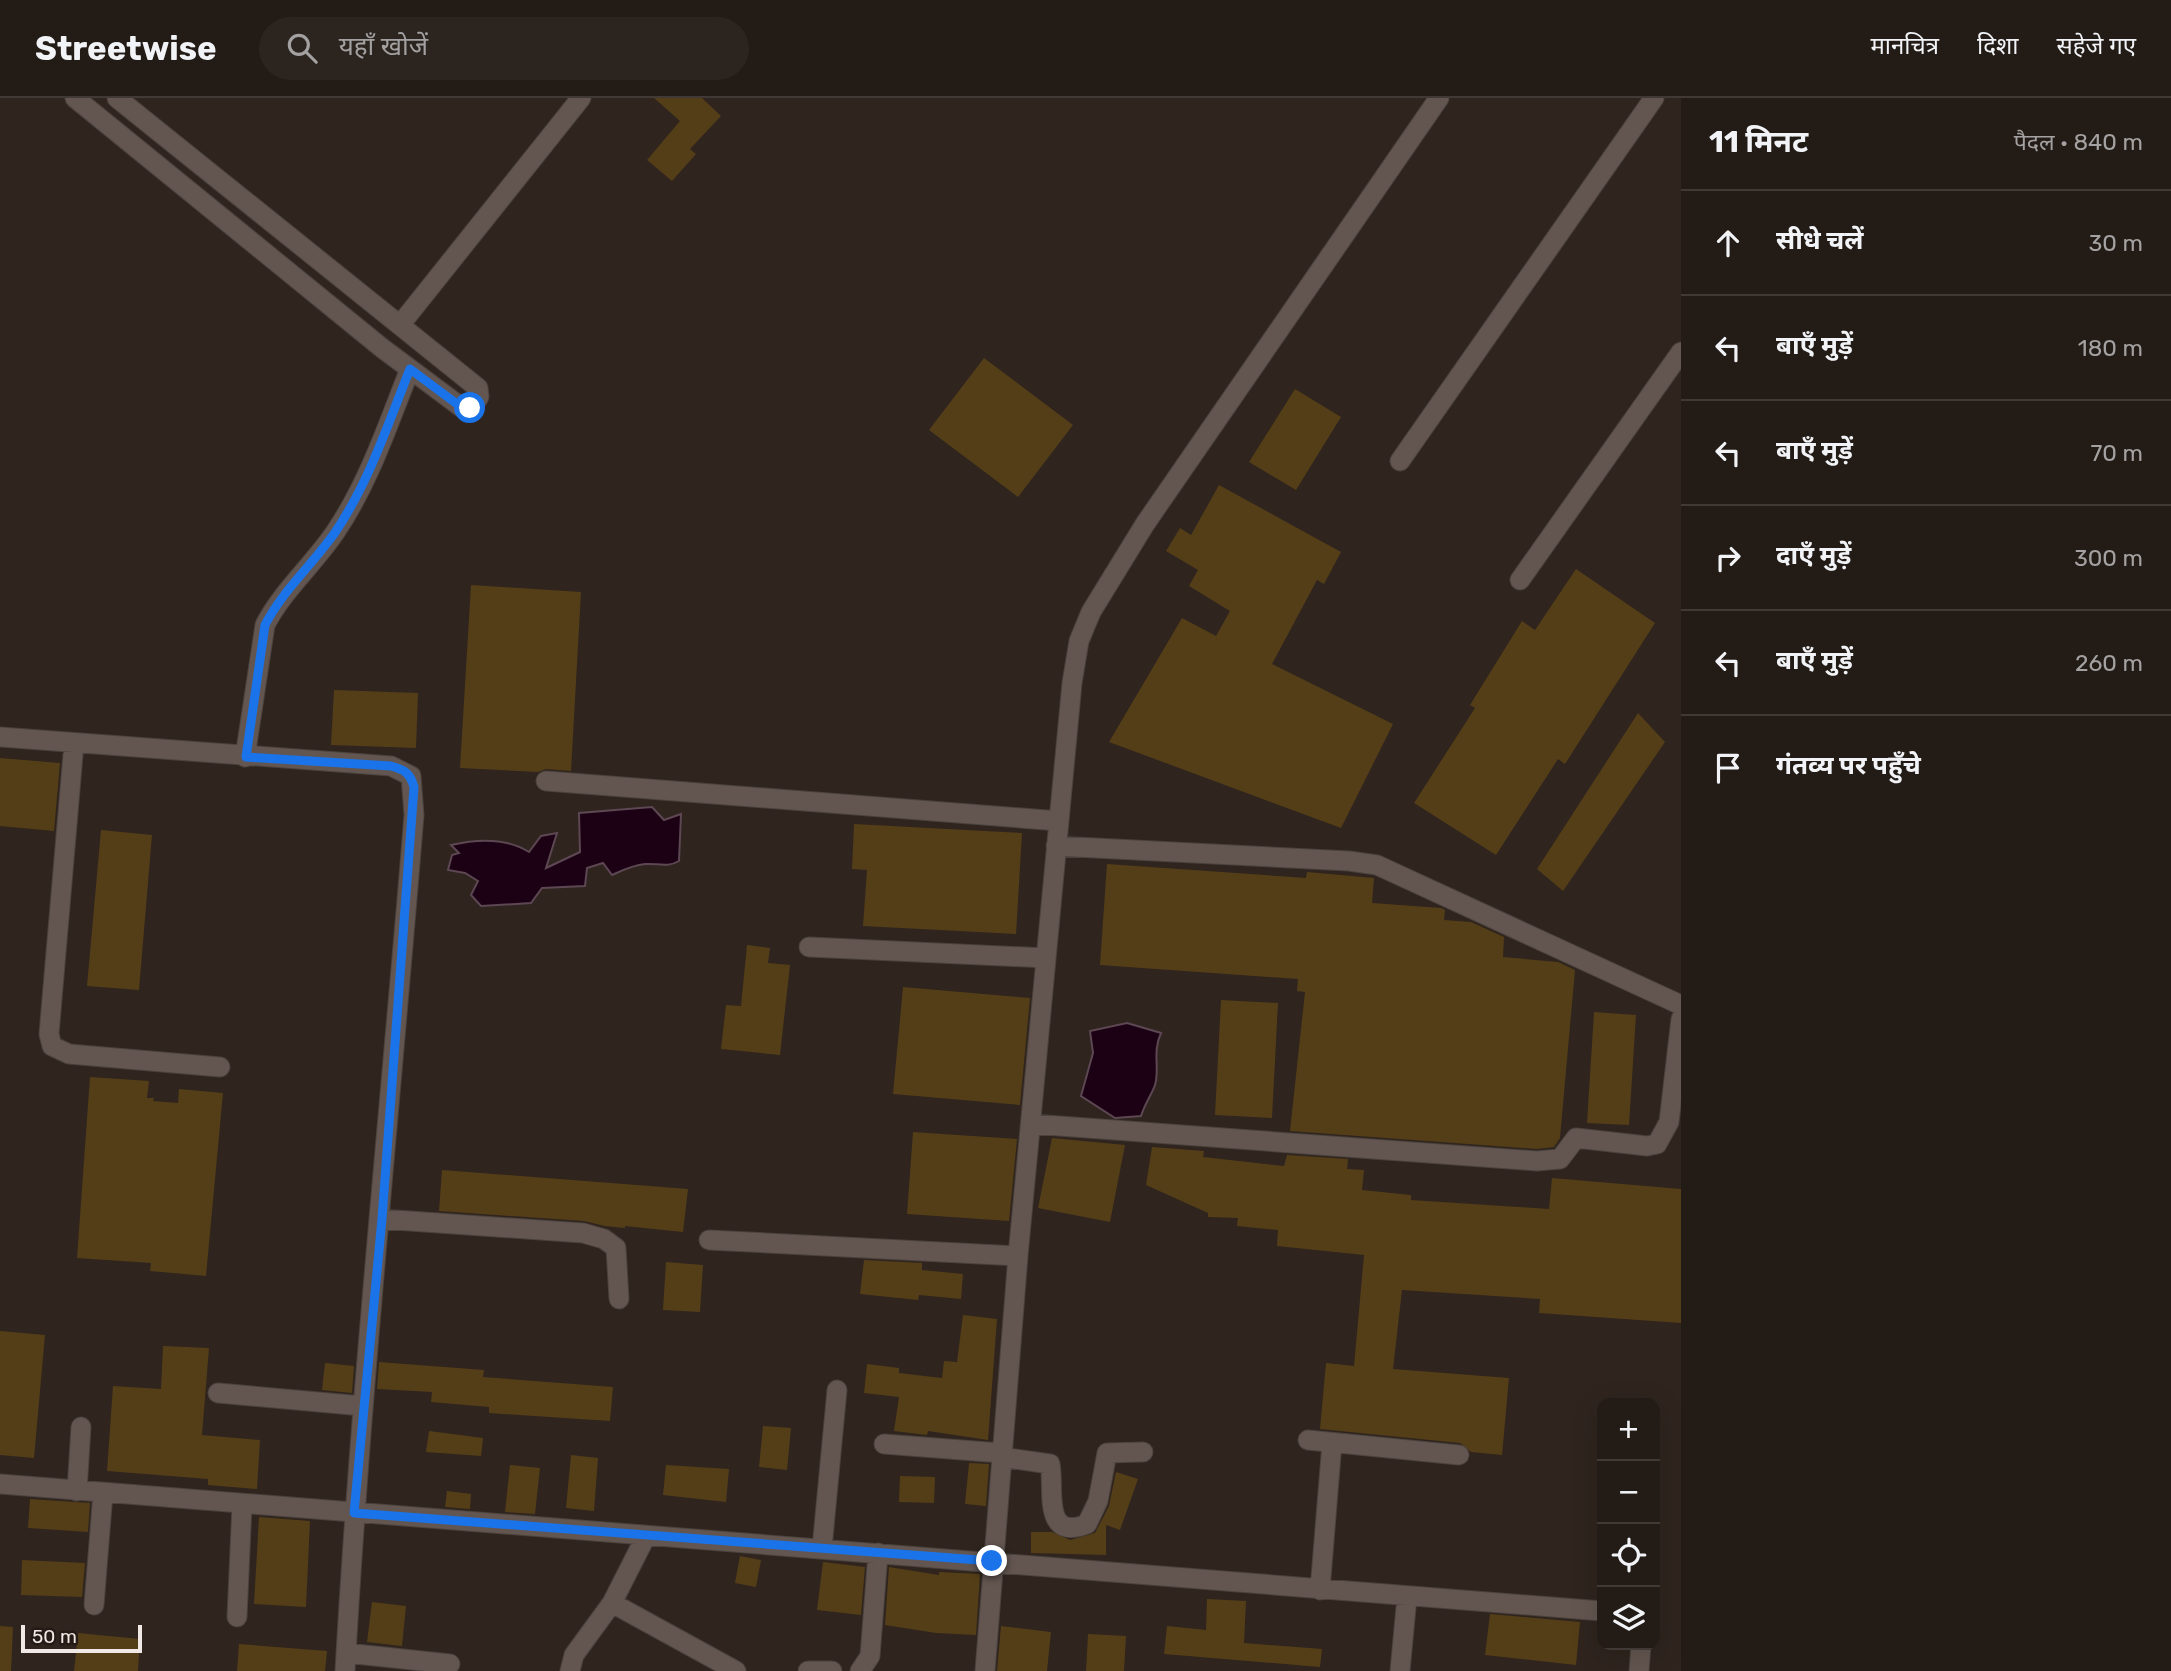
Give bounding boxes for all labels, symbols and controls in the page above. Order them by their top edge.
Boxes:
search box [259,17,749,80]
text: Streetwise [35,29,217,68]
icon: search [283,29,321,67]
text: यहाँ खोजें [339,31,428,62]
text: मानचित्र [1870,32,1939,60]
text: दिशा [1977,32,2019,60]
text: सहेजे गए [2057,32,2136,60]
text: 11 मिनट [1709,124,1808,160]
text: पैदल · 840 m [2014,128,2143,156]
icon: ahead [1709,224,1747,262]
text: सीधे चलें [1776,225,1864,256]
text: 30 m [2088,229,2143,257]
icon: left [1709,329,1747,367]
text: बाएँ मुड़ें [1776,330,1853,361]
text: 180 m [2078,334,2143,362]
route start [454,392,485,423]
icon: left [1709,434,1747,472]
text: बाएँ मुड़ें [1776,435,1853,466]
text: 70 m [2091,439,2143,467]
icon: right [1709,539,1747,577]
text: दाएँ मुड़ें [1776,540,1851,571]
text: 300 m [2074,544,2143,572]
icon: left [1709,644,1747,682]
text: बाएँ मुड़ें [1776,645,1853,676]
text: 260 m [2075,649,2143,677]
icon: arrive [1709,749,1747,787]
text: गंतव्य पर पहुँचे [1776,750,1921,781]
map controls [1597,1398,1660,1650]
button: + [1597,1398,1660,1461]
button: − [1597,1461,1660,1524]
button: locate [1597,1524,1660,1587]
route end [976,1545,1007,1576]
button: layers [1597,1587,1660,1650]
scale bar [21,1622,142,1654]
text: 50 m [32,1625,77,1648]

